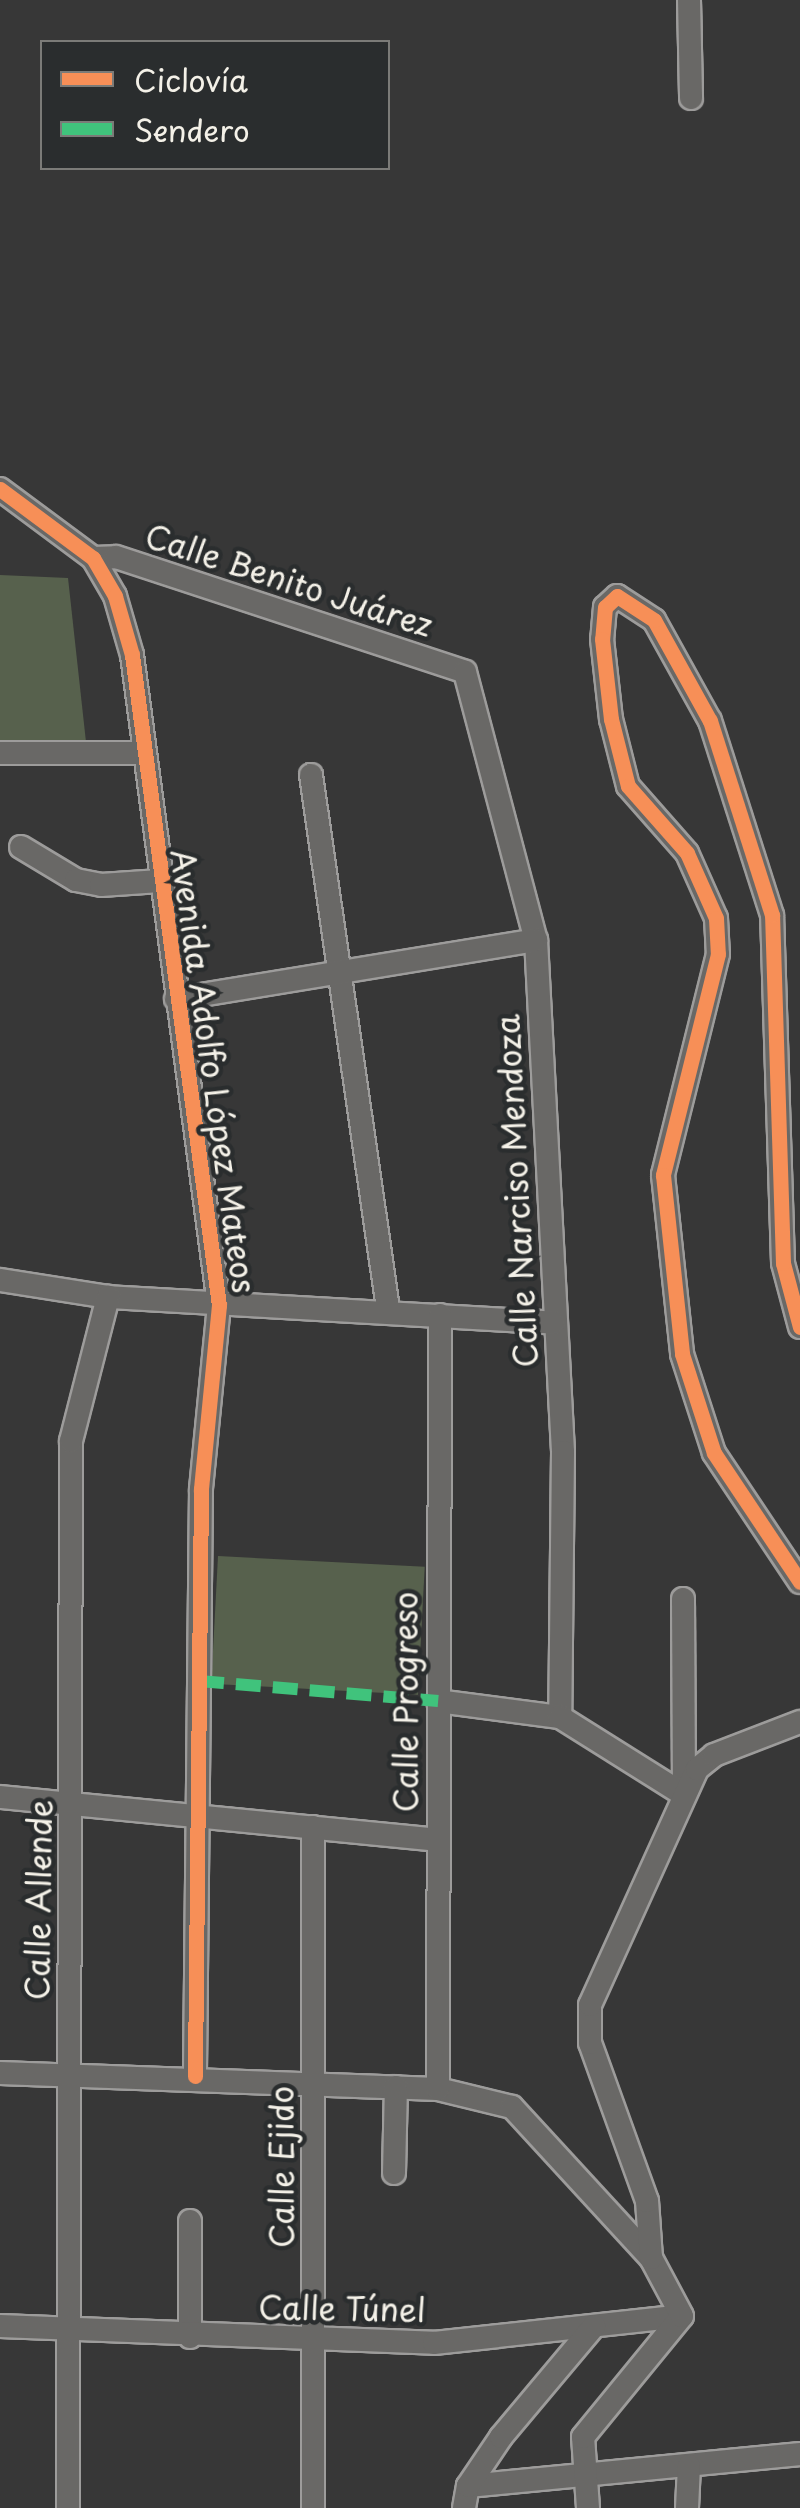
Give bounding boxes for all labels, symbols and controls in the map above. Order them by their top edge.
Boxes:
legend [40,40,390,170]
text: Ciclovía [134,57,248,102]
text: Sendero [134,107,250,152]
street label: Calle Benito Juárez [140,515,438,645]
street label: Avenida Adolfo López Mateos [164,846,264,1296]
street label: Calle Narciso Mendoza [488,1012,544,1370]
street label: Calle Progreso [386,1591,424,1813]
street label: Calle Allende [17,1799,59,2001]
street label: Calle Ejido [262,2085,300,2249]
street label: Calle Túnel [257,2287,427,2329]

